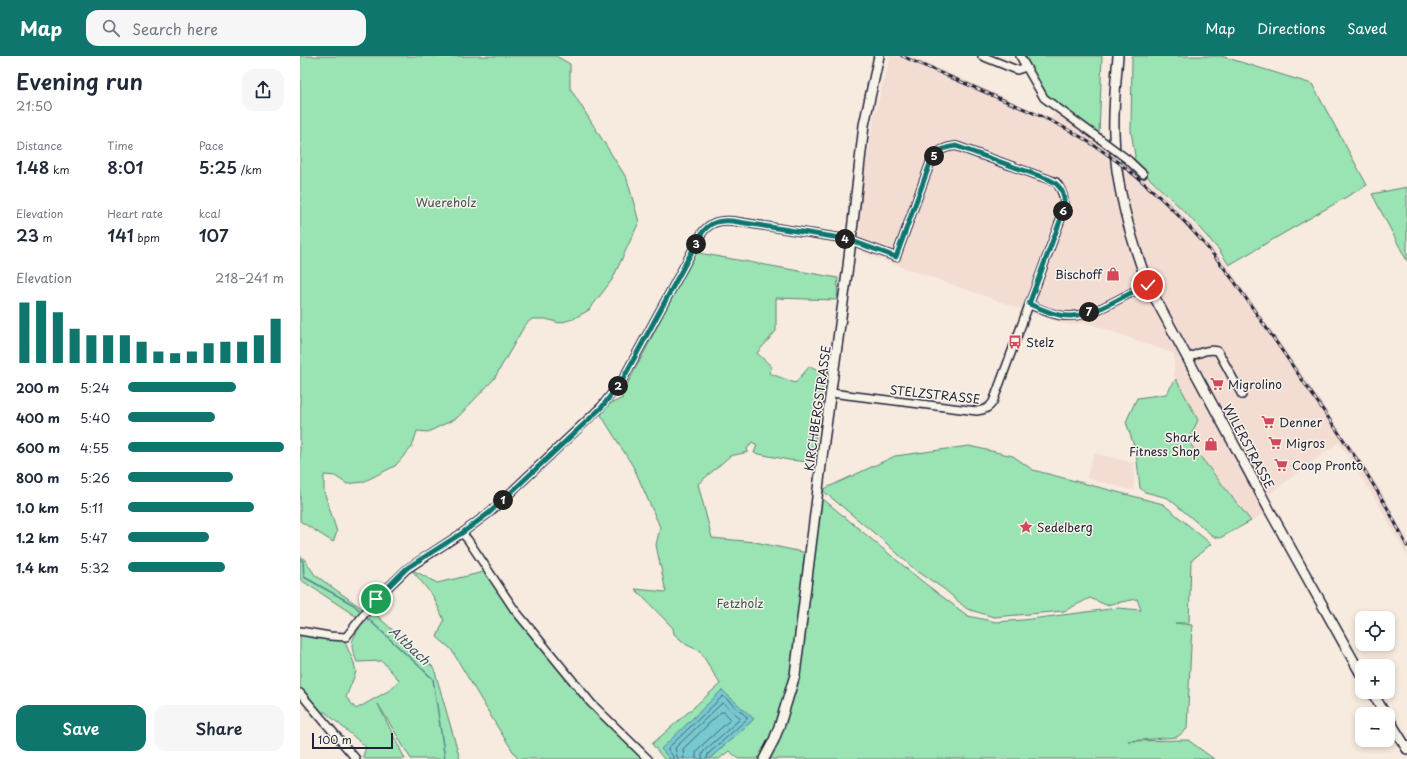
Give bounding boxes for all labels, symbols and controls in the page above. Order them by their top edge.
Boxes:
search box [86,10,366,46]
text: Map [20,14,62,42]
icon: search [100,17,122,39]
text: Search here [132,17,218,40]
text: Map [1205,18,1235,39]
text: Directions [1257,18,1325,39]
text: Saved [1347,18,1387,39]
text: Evening run [16,64,143,97]
button: share [242,69,284,111]
text: 21:50 [16,96,53,115]
text: Distance [16,137,62,154]
text: Time [107,137,133,154]
text: Pace [199,137,223,154]
pin: 5 [924,146,944,166]
text: 5 [930,147,938,164]
text: 1.48 [16,154,49,180]
text: 8:01 [107,154,143,180]
text: 5:25 [199,154,237,180]
text: km [49,161,70,178]
text: /km [237,161,262,178]
park label: Wuereholz [416,193,476,211]
pin: 6 [1053,201,1073,221]
text: 6 [1059,202,1067,219]
text: Elevation [16,205,63,222]
text: Heart rate [107,205,163,222]
text: kcal [199,205,221,222]
text: 23 [16,222,39,248]
text: 141 [107,222,134,248]
text: 107 [199,222,228,248]
text: m [39,229,53,246]
text: bpm [134,229,160,246]
pin: 4 [835,229,855,249]
text: 4 [841,230,849,247]
pin: 3 [686,234,706,254]
text: 3 [692,235,700,252]
place label: Bischoff [1055,265,1103,283]
shop icon: Bischoff [1105,266,1121,282]
text: Elevation [16,268,72,287]
text: 218–241 m [215,268,284,287]
pin [1131,268,1165,302]
icon: check [1137,274,1159,296]
pin: 7 [1079,302,1099,322]
text: 7 [1086,303,1092,320]
place label: Stelz [1026,333,1054,351]
bus stop icon: Stelz [1007,334,1023,350]
street label: KIRCHBERGSTRASSE [799,344,835,472]
place label: Migrolino [1228,375,1282,393]
pin: 2 [608,376,628,396]
supermarket icon: Migrolino [1209,376,1225,392]
text: 2 [614,377,622,394]
text: 200 m [16,378,60,397]
text: 5:24 [80,378,110,397]
street label: STELZSTRASSE [889,380,981,408]
street label: WILERSTRASSE [1219,400,1279,492]
text: 400 m [16,408,60,427]
text: 5:40 [80,408,110,427]
place label: Denner [1279,413,1323,431]
supermarket icon: Denner [1260,414,1276,430]
place label: Shark Fitness Shop [1129,428,1200,460]
place label: Migros [1286,434,1325,452]
supermarket icon: Migros [1267,435,1283,451]
shop icon: Shark Fitness Shop [1203,436,1219,452]
text: 600 m [16,438,60,457]
text: 4:55 [80,438,109,457]
place label: Coop Pronto [1292,456,1363,474]
supermarket icon: Coop Pronto [1273,457,1289,473]
text: 800 m [16,468,59,487]
text: 5:26 [80,468,110,487]
pin: 1 [493,490,513,510]
text: 1 [500,491,506,508]
text: 1.0 km [16,498,59,517]
text: 5:11 [80,498,103,517]
place label: Sedelberg [1037,518,1093,536]
place icon: Sedelberg [1018,519,1034,535]
text: 1.2 km [16,528,59,547]
text: 5:47 [80,528,107,547]
text: 1.4 km [16,558,59,577]
text: 5:32 [80,558,110,577]
pin [359,582,393,616]
icon: arrive [365,588,387,610]
park label: Fetzholz [717,594,764,612]
map controls [1355,611,1395,747]
button: locate [1355,611,1395,651]
water label: Altbach [385,621,435,669]
button: + [1355,659,1395,699]
button: Save [16,705,146,751]
button: Share [154,705,284,751]
button: − [1355,707,1395,747]
scale bar [312,731,393,750]
text: 100 m [318,731,352,748]

